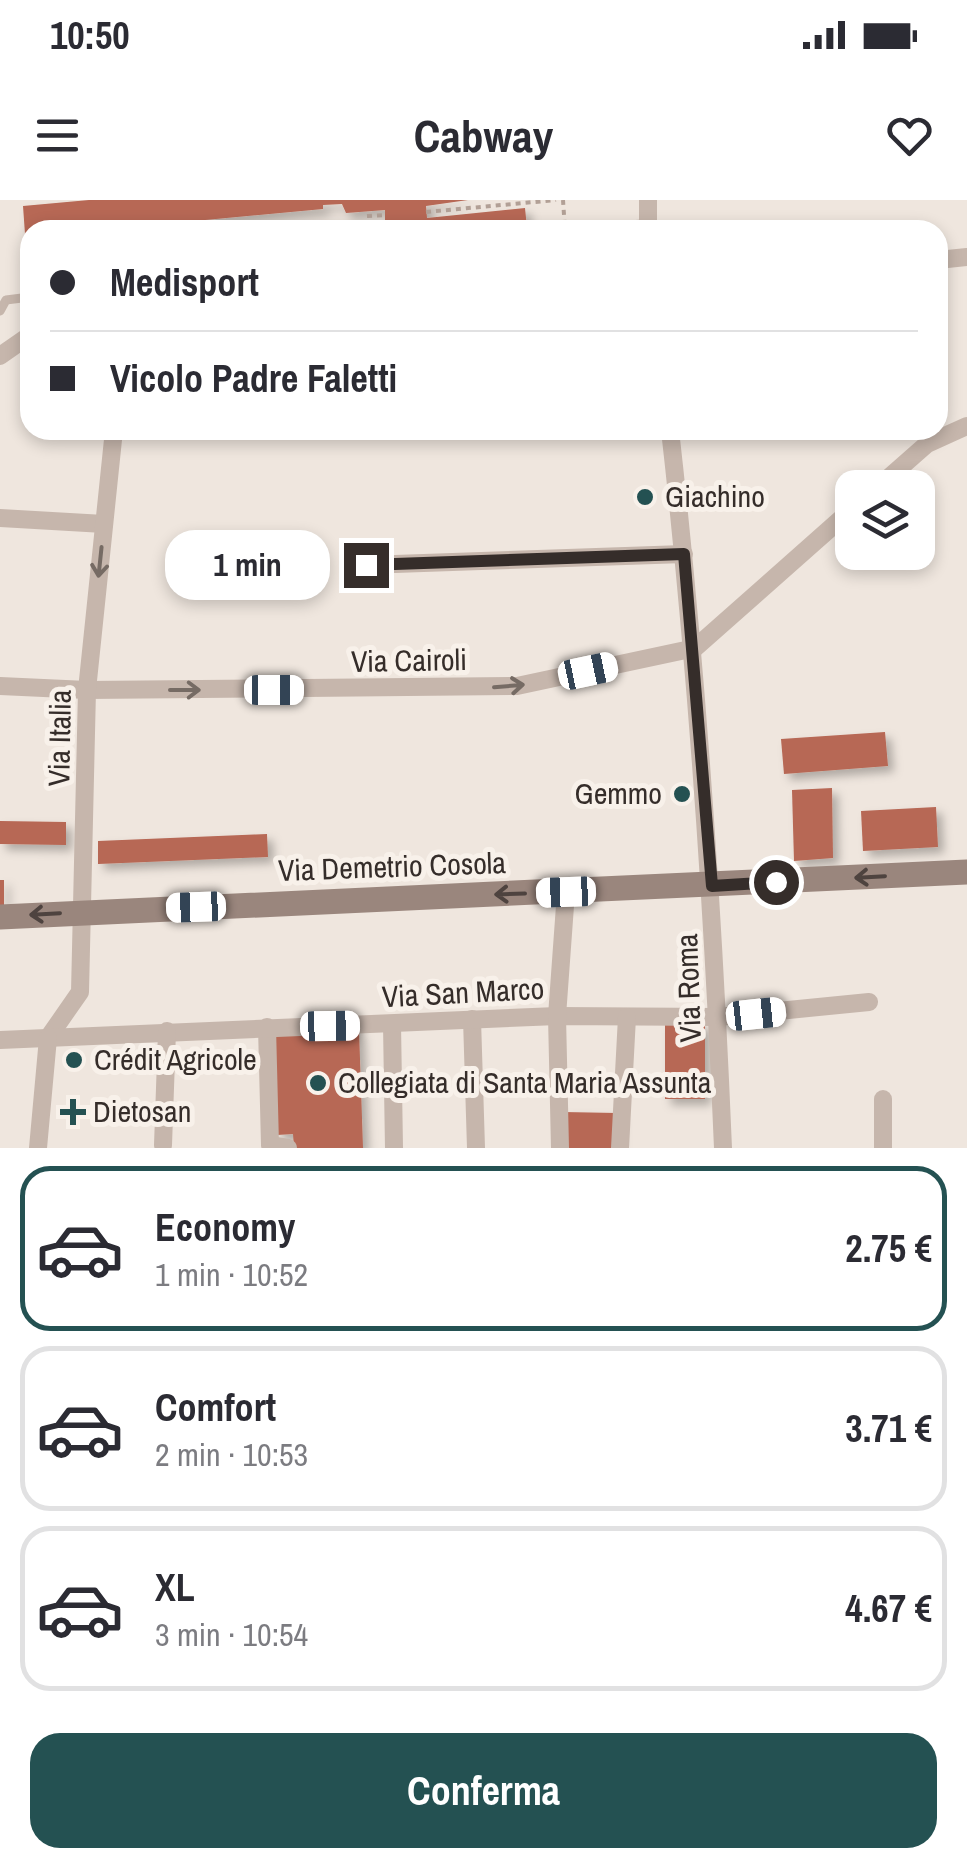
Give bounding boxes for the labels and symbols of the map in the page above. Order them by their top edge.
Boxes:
place label: Giachino [665,476,765,516]
marker: Giachino [634,486,656,508]
callout: 1 min [166,530,331,600]
route end [344,543,389,588]
one-way arrow [90,545,109,577]
street label: Via Cairoli [351,639,467,681]
car [556,650,620,692]
car [244,675,304,705]
one-way arrow [493,676,525,695]
one-way arrow [168,680,200,700]
street label: Via Italia [38,689,80,787]
place label: Gemmo [575,773,662,813]
marker: Gemmo [671,783,693,805]
street label: Via Demetrio Cosola [277,842,507,890]
route start [754,860,799,905]
one-way arrow [854,868,886,887]
car [535,876,597,908]
one-way arrow [495,885,527,904]
car [165,891,227,923]
one-way arrow [30,905,62,924]
street label: Via Roma [666,933,710,1043]
street label: Via San Marco [381,968,545,1016]
car [725,996,787,1032]
car [300,1010,360,1042]
place label: Crédit Agricole [94,1039,257,1079]
marker: Crédit Agricole [63,1049,85,1071]
place label: Collegiata di Santa Maria Assunta [338,1062,712,1102]
marker: Collegiata di Santa Maria Assunta [307,1072,329,1094]
place label: Dietosan [93,1091,191,1131]
marker: Dietosan [62,1101,84,1123]

